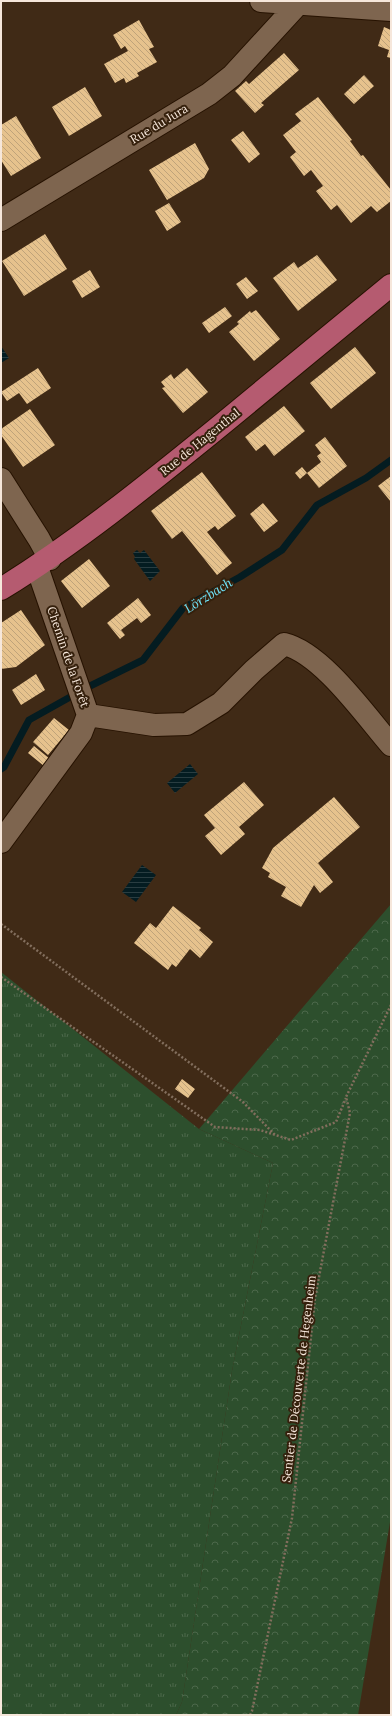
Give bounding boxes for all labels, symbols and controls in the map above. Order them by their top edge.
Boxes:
street label: Rue du Jura [127,100,190,147]
street label: Rue de Hagenthal [157,405,243,478]
water label: Lörzbach [181,574,236,617]
street label: Chemin de la Forêt [44,604,93,710]
street label: Sentier de Découverte de Hegenheim [278,1274,319,1483]

